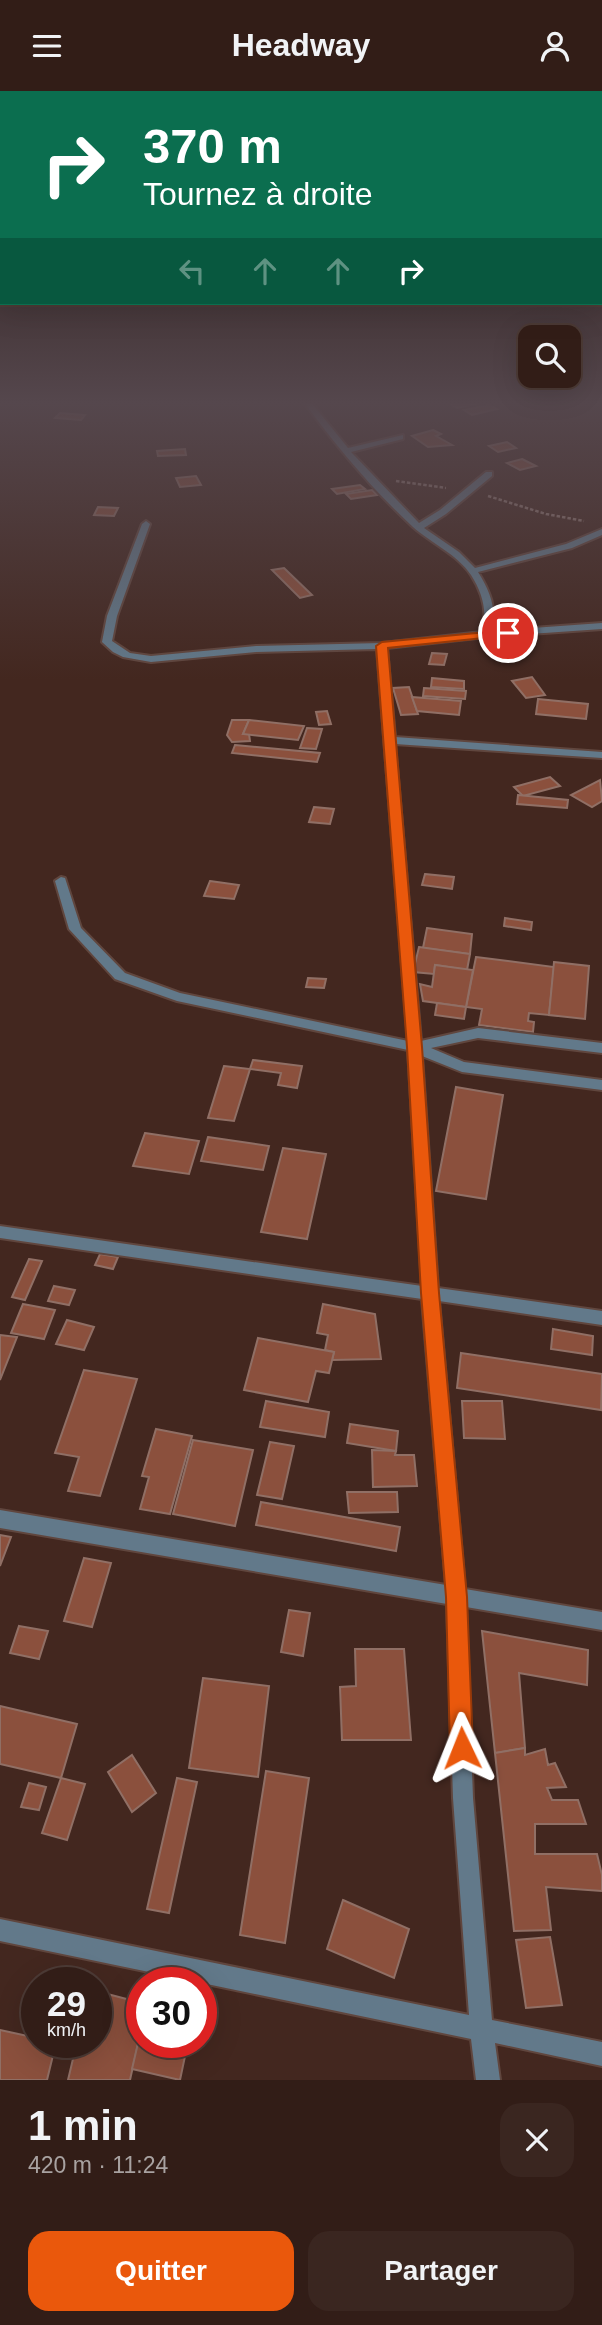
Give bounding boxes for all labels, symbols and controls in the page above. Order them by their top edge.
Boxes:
icon: menu [28,27,66,65]
text: Headway [232,27,370,63]
icon: person [536,27,574,65]
icon: right [28,119,119,210]
text: 370 m [143,119,282,173]
text: Tournez à droite [143,176,372,212]
icon: left [173,252,211,290]
icon: ahead [246,252,284,290]
icon: ahead [319,252,357,290]
icon: right [392,252,430,290]
map controls [518,325,581,388]
button: search [518,325,581,388]
pin [478,603,538,663]
icon: arrive [489,614,527,652]
position arrow [425,1711,499,1785]
speed limit sign: 30 [126,1967,217,2058]
text: 29 [47,1984,86,2023]
text: km/h [47,2020,86,2040]
text: 1 min [28,2102,138,2149]
button: close [500,2103,574,2177]
text: 420 m · 11:24 [28,2152,168,2178]
button: Quitter [28,2231,294,2311]
button: Partager [308,2231,574,2311]

